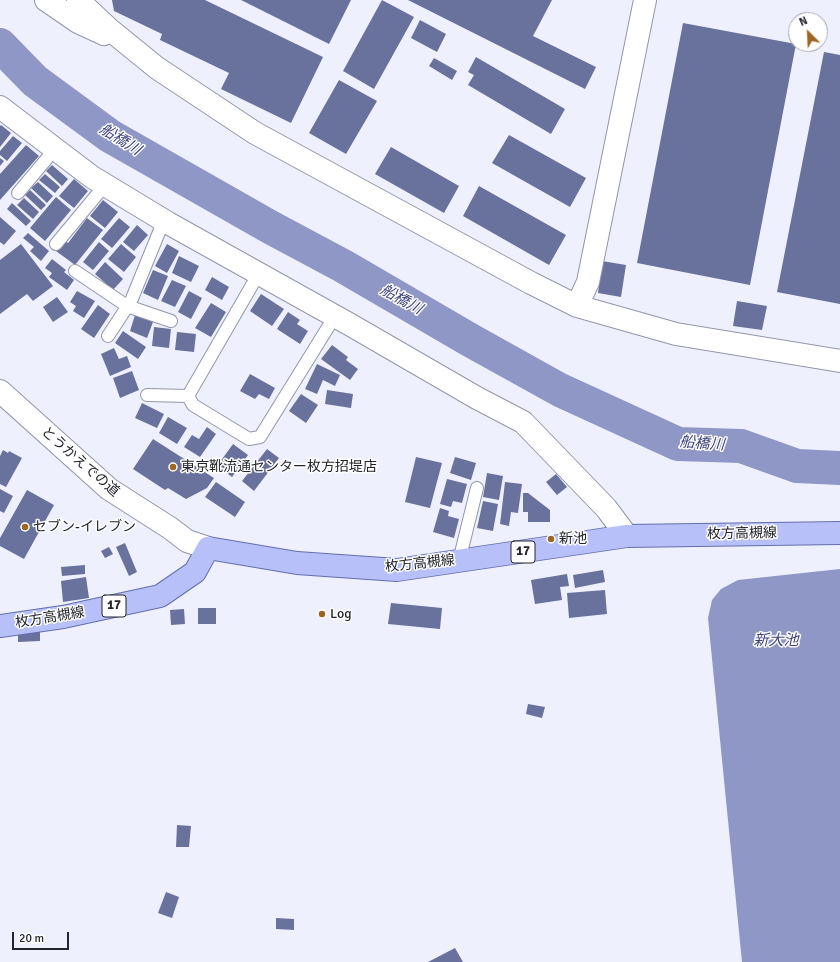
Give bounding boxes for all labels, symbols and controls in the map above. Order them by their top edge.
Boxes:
north arrow [788,12,828,52]
text: N [797,14,809,29]
water label: 船橋川 [96,120,144,160]
water label: 船橋川 [377,281,425,319]
street label: とうかえでの道 [38,424,122,500]
water label: 船橋川 [679,433,725,455]
place label: 東京靴流通センター枚方招堤店 [181,459,377,475]
marker: 東京靴流通センター枚方招堤店 [168,462,178,472]
place label: セブン-イレブン [33,519,136,535]
marker: セブン-イレブン [20,522,30,532]
street label: 枚方高槻線 [707,525,777,543]
place label: 新池 [559,531,587,547]
marker: 新池 [546,534,556,544]
road number: 17 [511,541,535,563]
street label: 枚方高槻線 [384,552,456,576]
road number: 17 [102,595,126,617]
street label: 枚方高槻線 [14,604,86,632]
place label: Log [330,606,352,622]
marker: Log [317,609,327,619]
water label: 新大池 [754,632,798,650]
scale bar [14,924,71,950]
text: 20 m [19,931,44,946]

